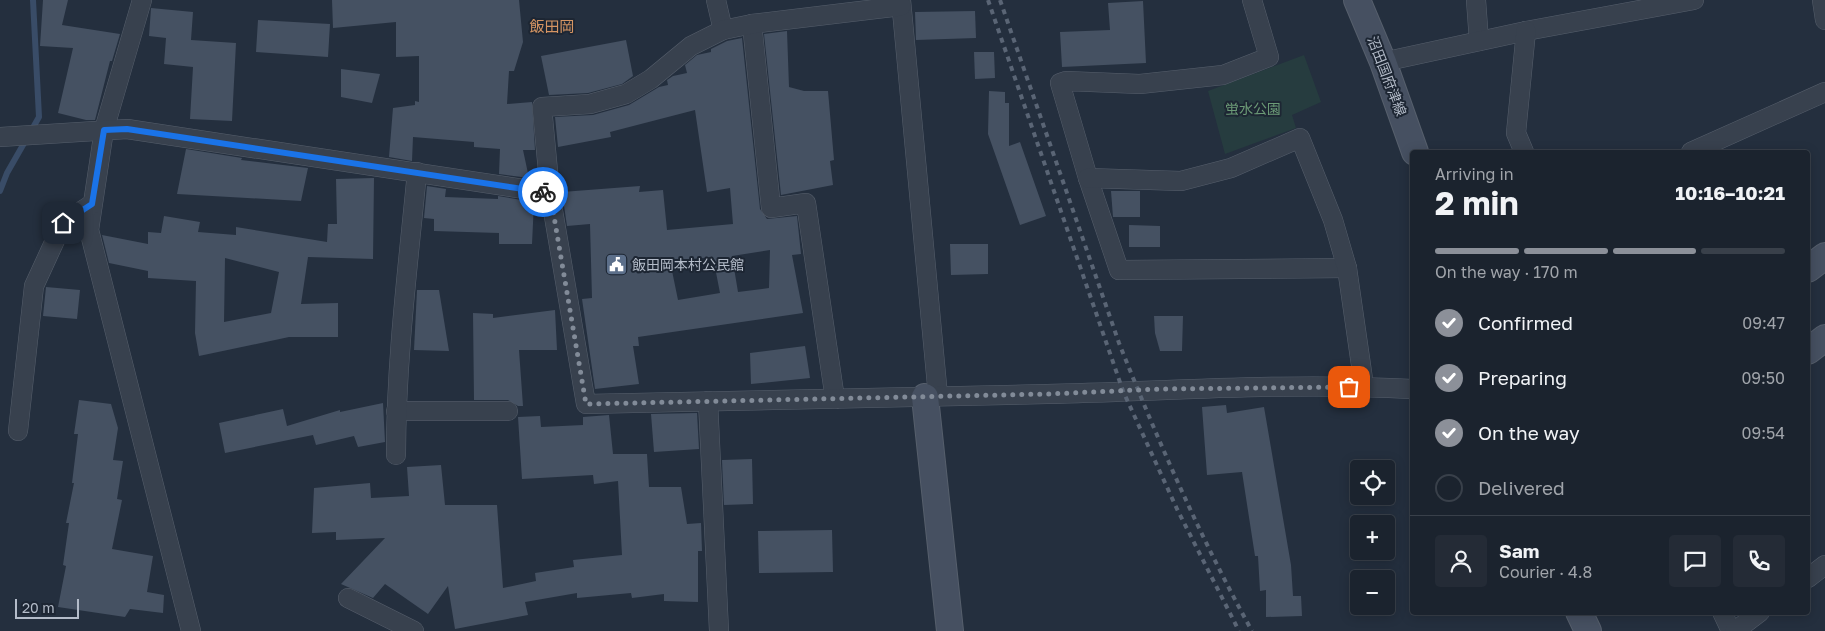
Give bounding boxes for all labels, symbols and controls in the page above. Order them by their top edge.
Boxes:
district label: 飯田岡 [529,17,575,35]
street label: 沼田国府津線 [1364,34,1410,118]
park label: 蛍水公園 [1225,100,1281,117]
text: Arriving in [1435,164,1514,184]
courier [518,167,568,217]
icon: bike [529,178,557,206]
text: 10:16–10:21 [1675,181,1785,204]
text: 2 min [1435,184,1519,222]
pin [42,202,84,244]
icon: home [49,209,77,237]
public building icon: 飯田岡本村公民館 [604,253,628,277]
place label: 飯田岡本村公民館 [632,256,744,273]
text: On the way · 170 m [1435,262,1578,282]
icon: check [1435,309,1463,337]
text: Confirmed [1478,311,1573,334]
text: 09:47 [1742,313,1785,333]
icon: check [1435,364,1463,392]
pin [1328,366,1370,408]
text: Preparing [1478,366,1567,389]
text: 09:50 [1741,368,1785,388]
icon: bag [1335,373,1363,401]
icon: check [1435,419,1463,447]
text: On the way [1478,421,1580,444]
text: 09:54 [1742,423,1785,443]
map controls [1350,460,1395,615]
button: locate [1350,460,1395,505]
text: Delivered [1478,476,1565,499]
button: + [1350,515,1395,560]
button: person [1435,535,1487,587]
button: chat [1669,535,1721,587]
button: phone [1733,535,1785,587]
text: Sam [1499,539,1539,562]
text: Courier · 4.8 [1499,562,1592,582]
button: − [1350,570,1395,615]
scale bar [15,596,79,619]
text: 20 m [22,599,55,616]

